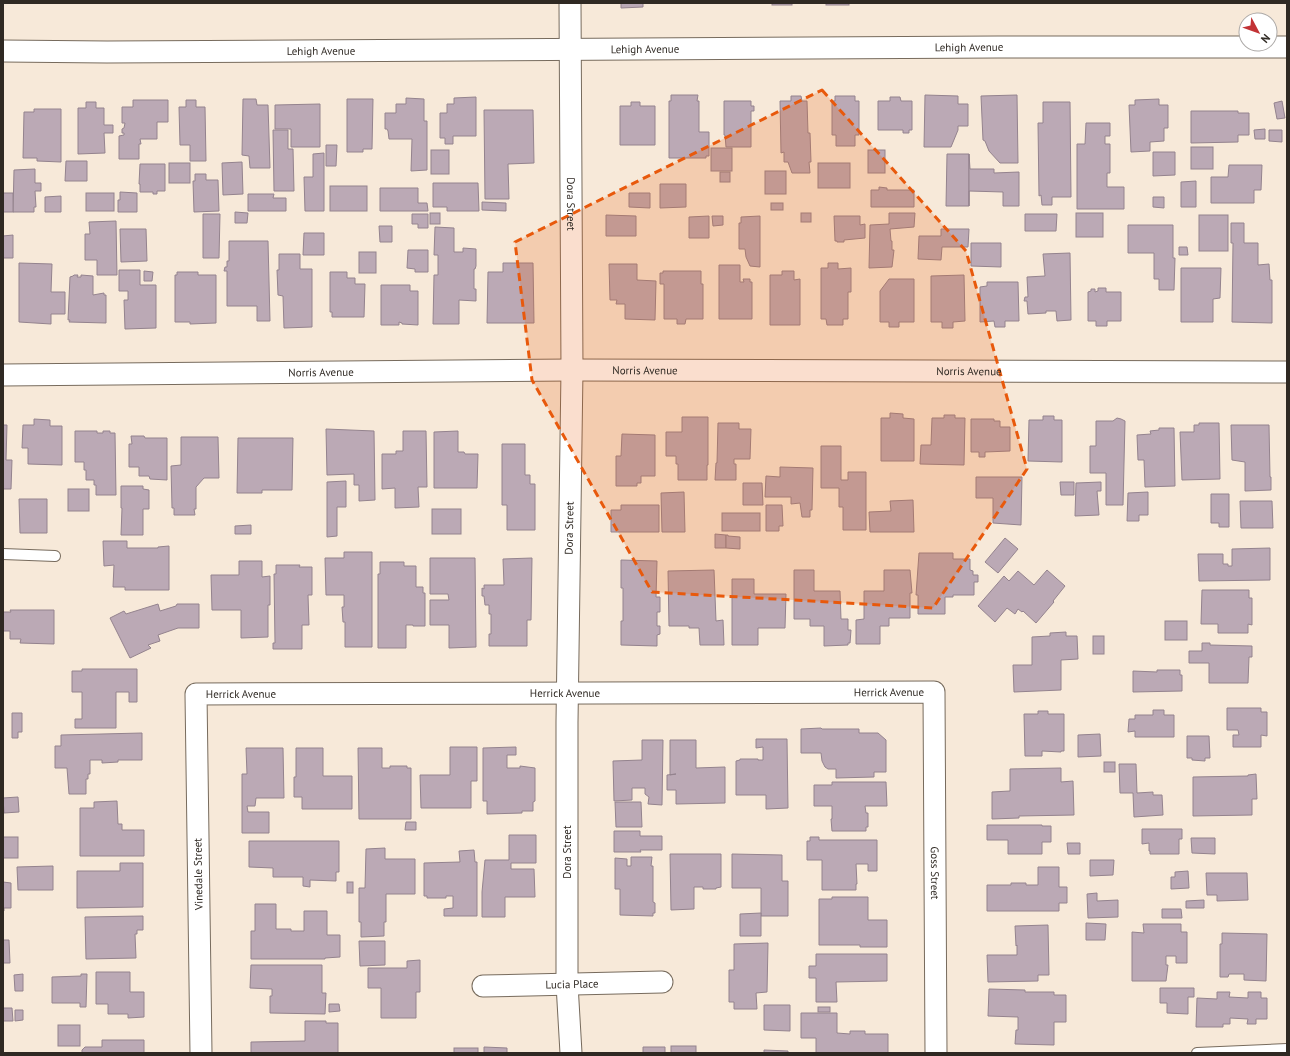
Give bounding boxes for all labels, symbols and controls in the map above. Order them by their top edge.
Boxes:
north arrow [1238,12,1278,52]
text: N [1258,31,1273,46]
street label: Lehigh Avenue [935,40,1004,54]
street label: Lehigh Avenue [611,42,680,56]
street label: Lehigh Avenue [287,44,356,58]
street label: Dora Street [564,177,578,231]
street label: Norris Avenue [612,363,678,377]
street label: Norris Avenue [936,364,1002,378]
street label: Norris Avenue [288,365,354,379]
street label: Dora Street [562,501,576,555]
street label: Herrick Avenue [854,685,925,699]
street label: Herrick Avenue [530,686,601,700]
street label: Herrick Avenue [206,687,277,701]
street label: Dora Street [560,825,574,879]
street label: Vinedale Street [190,838,206,911]
street label: Goss Street [928,846,942,900]
street label: Lucia Place [545,976,599,992]

